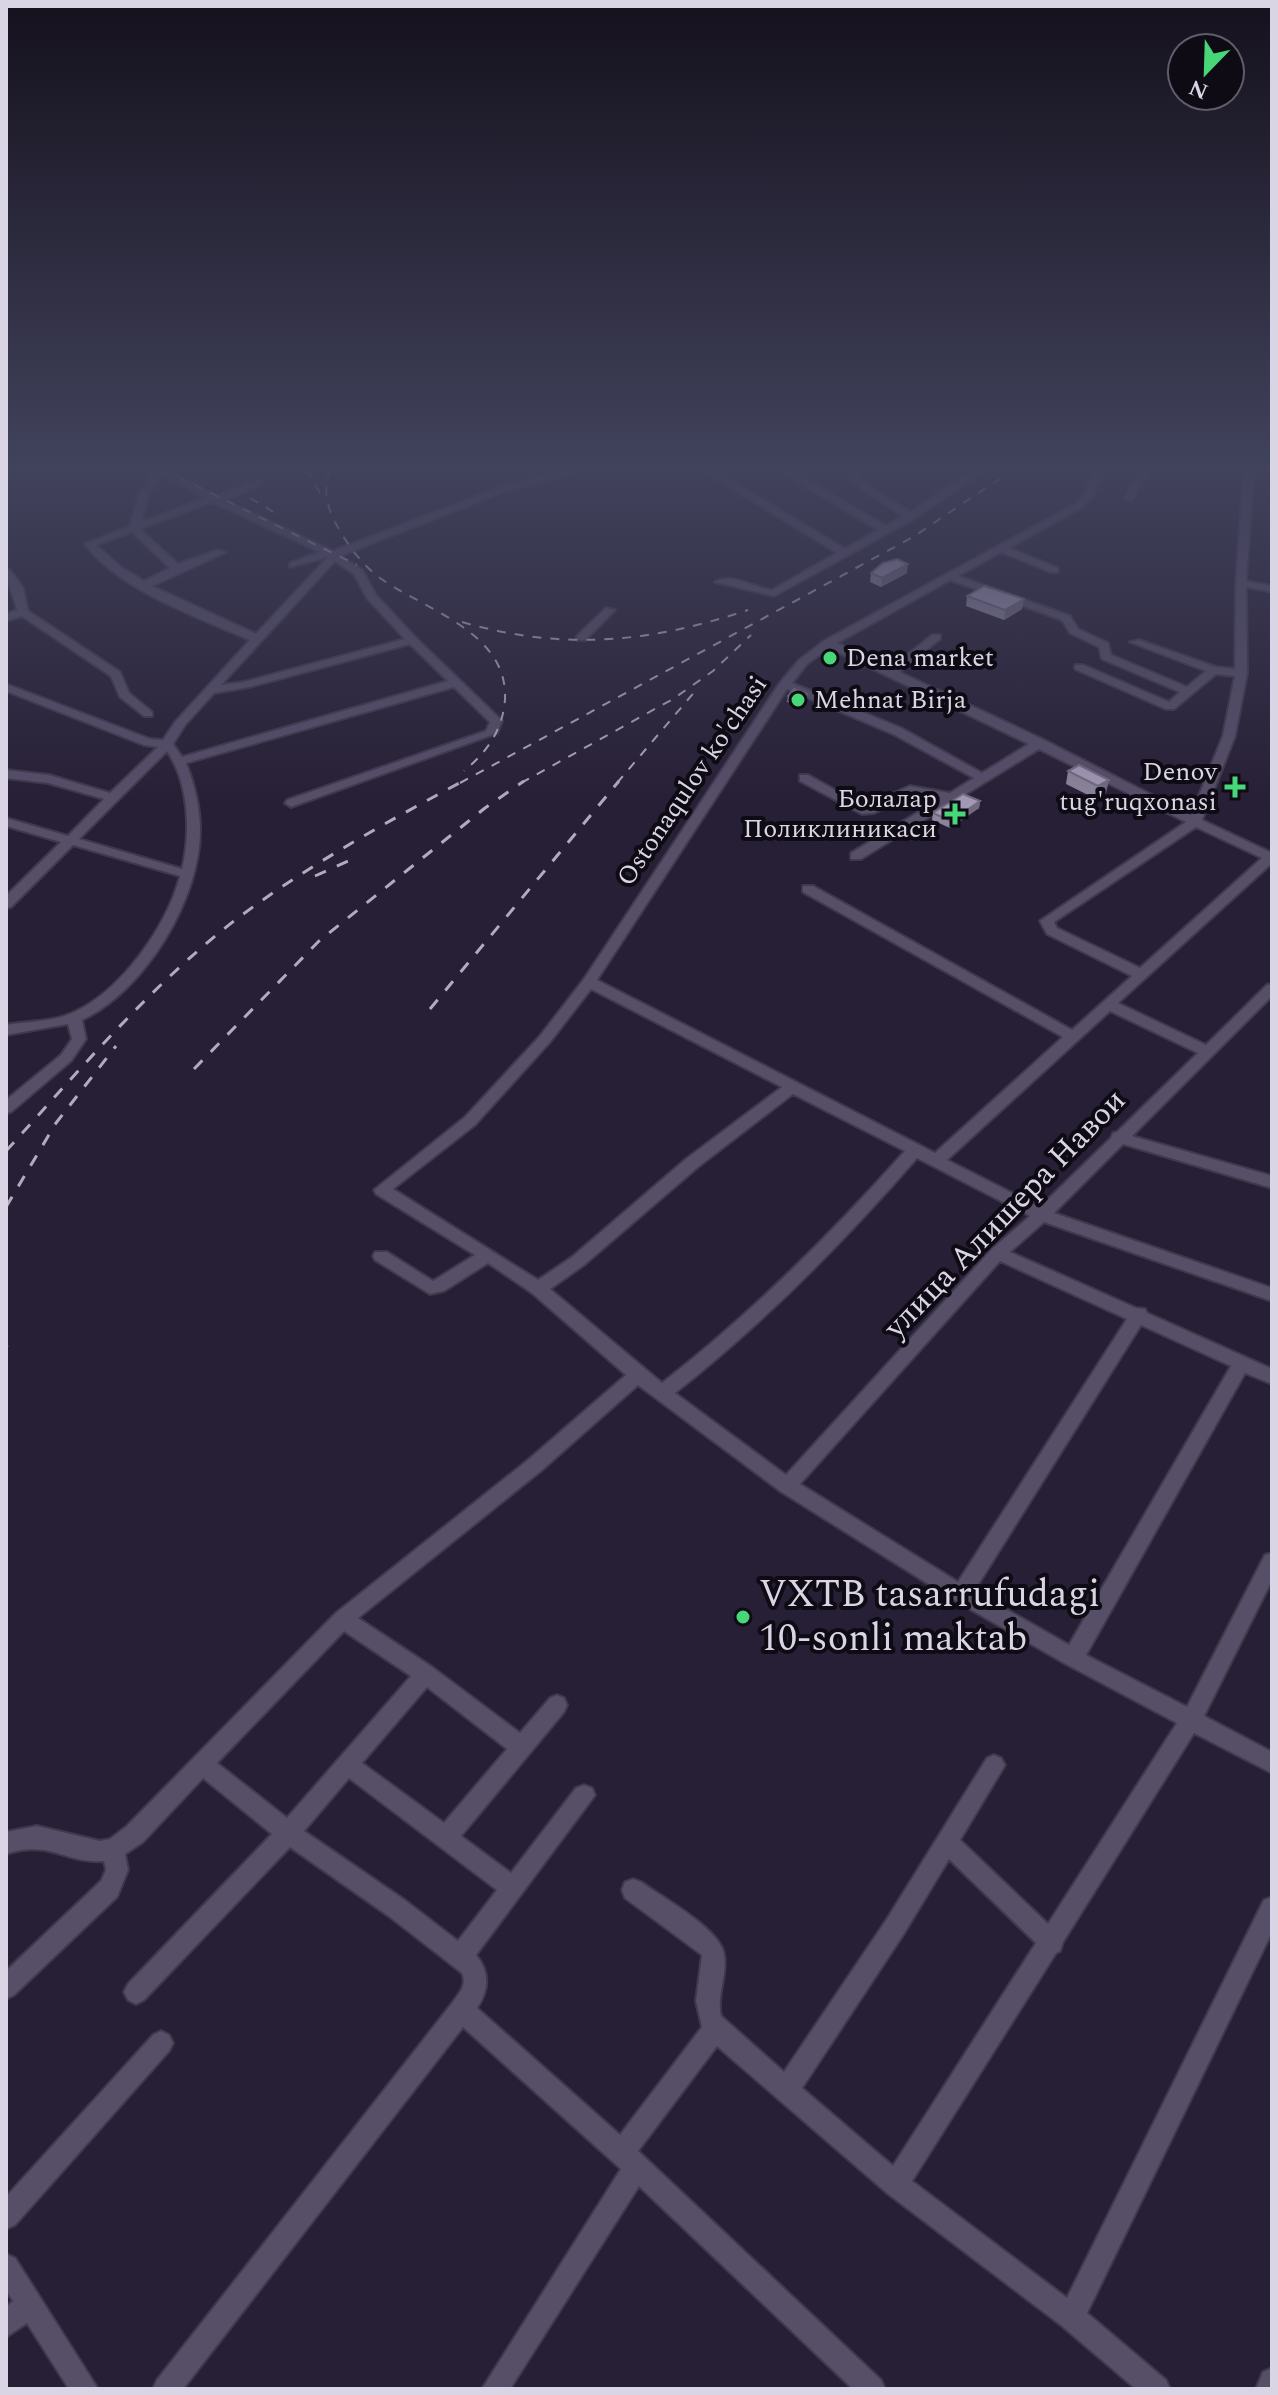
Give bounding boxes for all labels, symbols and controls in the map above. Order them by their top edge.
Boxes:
north arrow [1166,32,1246,112]
text: N [1184,70,1213,108]
place label: Dena market [846,638,994,678]
marker: Dena market [821,649,839,667]
street label: Ostonaqulov ko'chasi [606,668,778,894]
place label: Mehnat Birja [814,680,967,720]
marker: Mehnat Birja [789,691,807,709]
place label: Denov tug'ruqxonasi [1059,752,1219,822]
marker: Denov tug'ruqxonasi [1224,776,1246,798]
place label: Болалар Поликлиникаси [743,779,937,849]
marker: Болалар Поликлиникаси [944,803,966,825]
street label: улица Алишера Навои [872,1078,1138,1351]
place label: VXTB tasarrufudagi 10-sonli maktab [759,1566,1100,1668]
marker: VXTB tasarrufudagi 10-sonli maktab [734,1608,752,1626]

